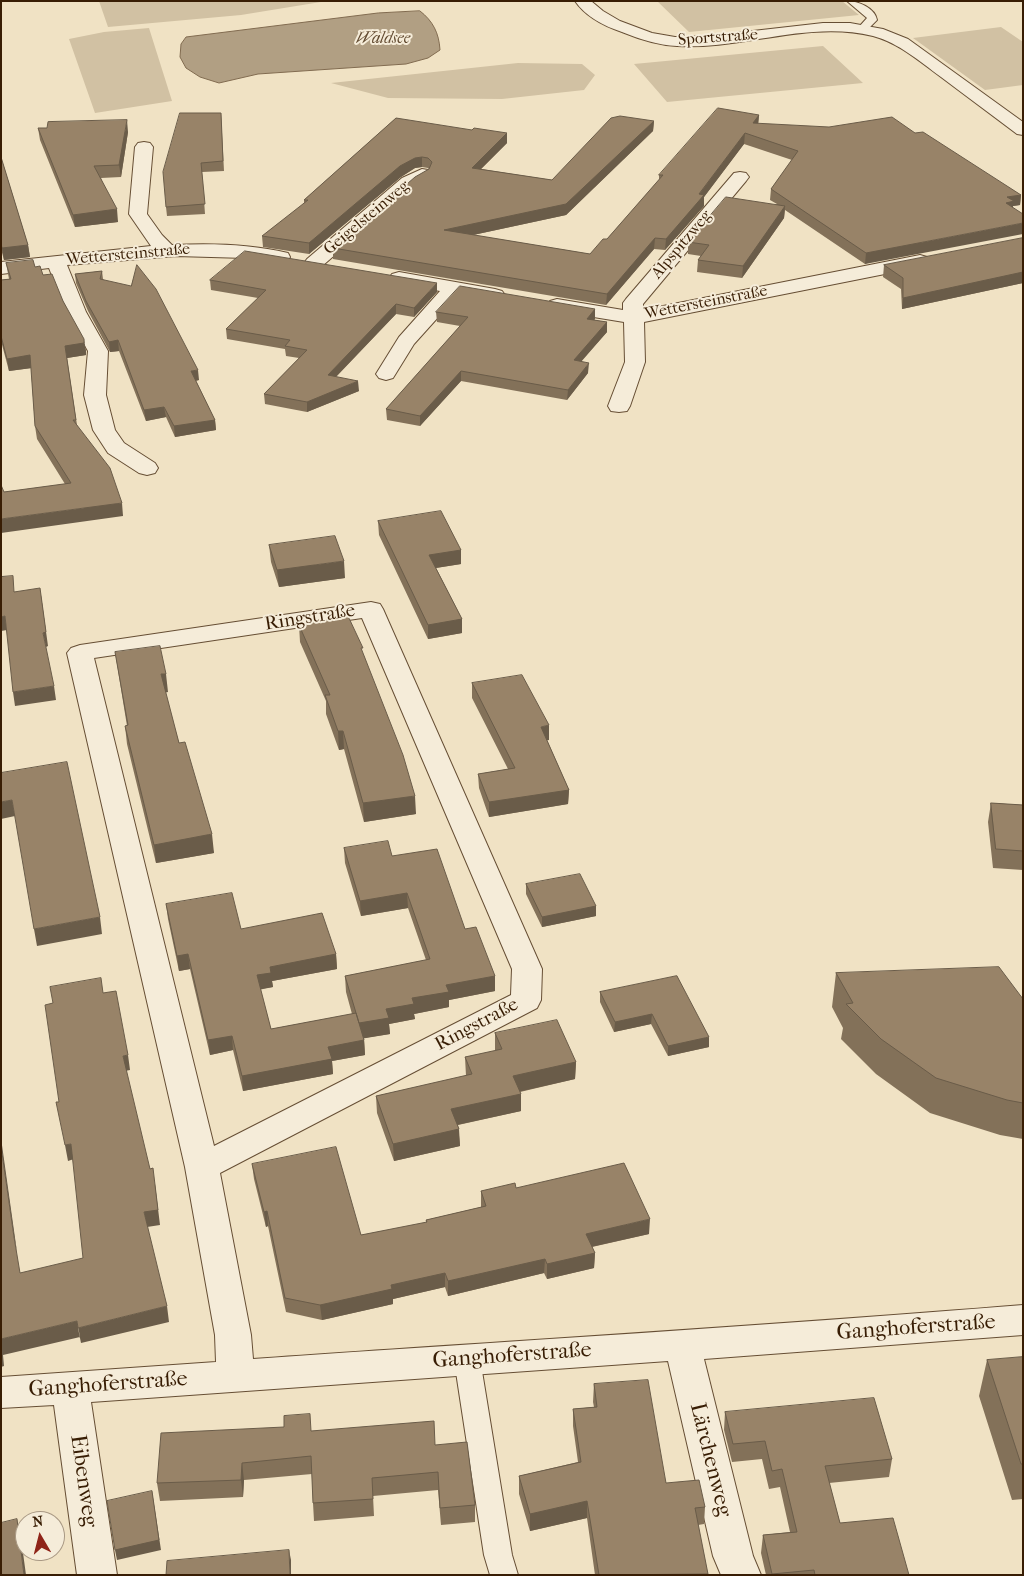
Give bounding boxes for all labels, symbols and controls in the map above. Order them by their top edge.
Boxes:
street label: Sportstraße [677,26,759,50]
water label: Waldsee [356,29,410,49]
street label: Geigelsteinweg [320,177,414,259]
street label: Alpspitzweg [648,207,716,283]
street label: Wettersteinstraße [65,240,191,270]
street label: Wettersteinstraße [643,282,769,324]
street label: Ringstraße [263,600,357,636]
street label: Ringstraße [431,994,523,1056]
street label: Ganghoferstraße [836,1309,996,1347]
street label: Ganghoferstraße [432,1337,592,1375]
street label: Ganghoferstraße [28,1366,188,1404]
street label: Lärchenweg [683,1400,737,1520]
street label: Eibenweg [63,1433,103,1529]
north arrow [15,1511,65,1561]
text: N [32,1512,44,1531]

